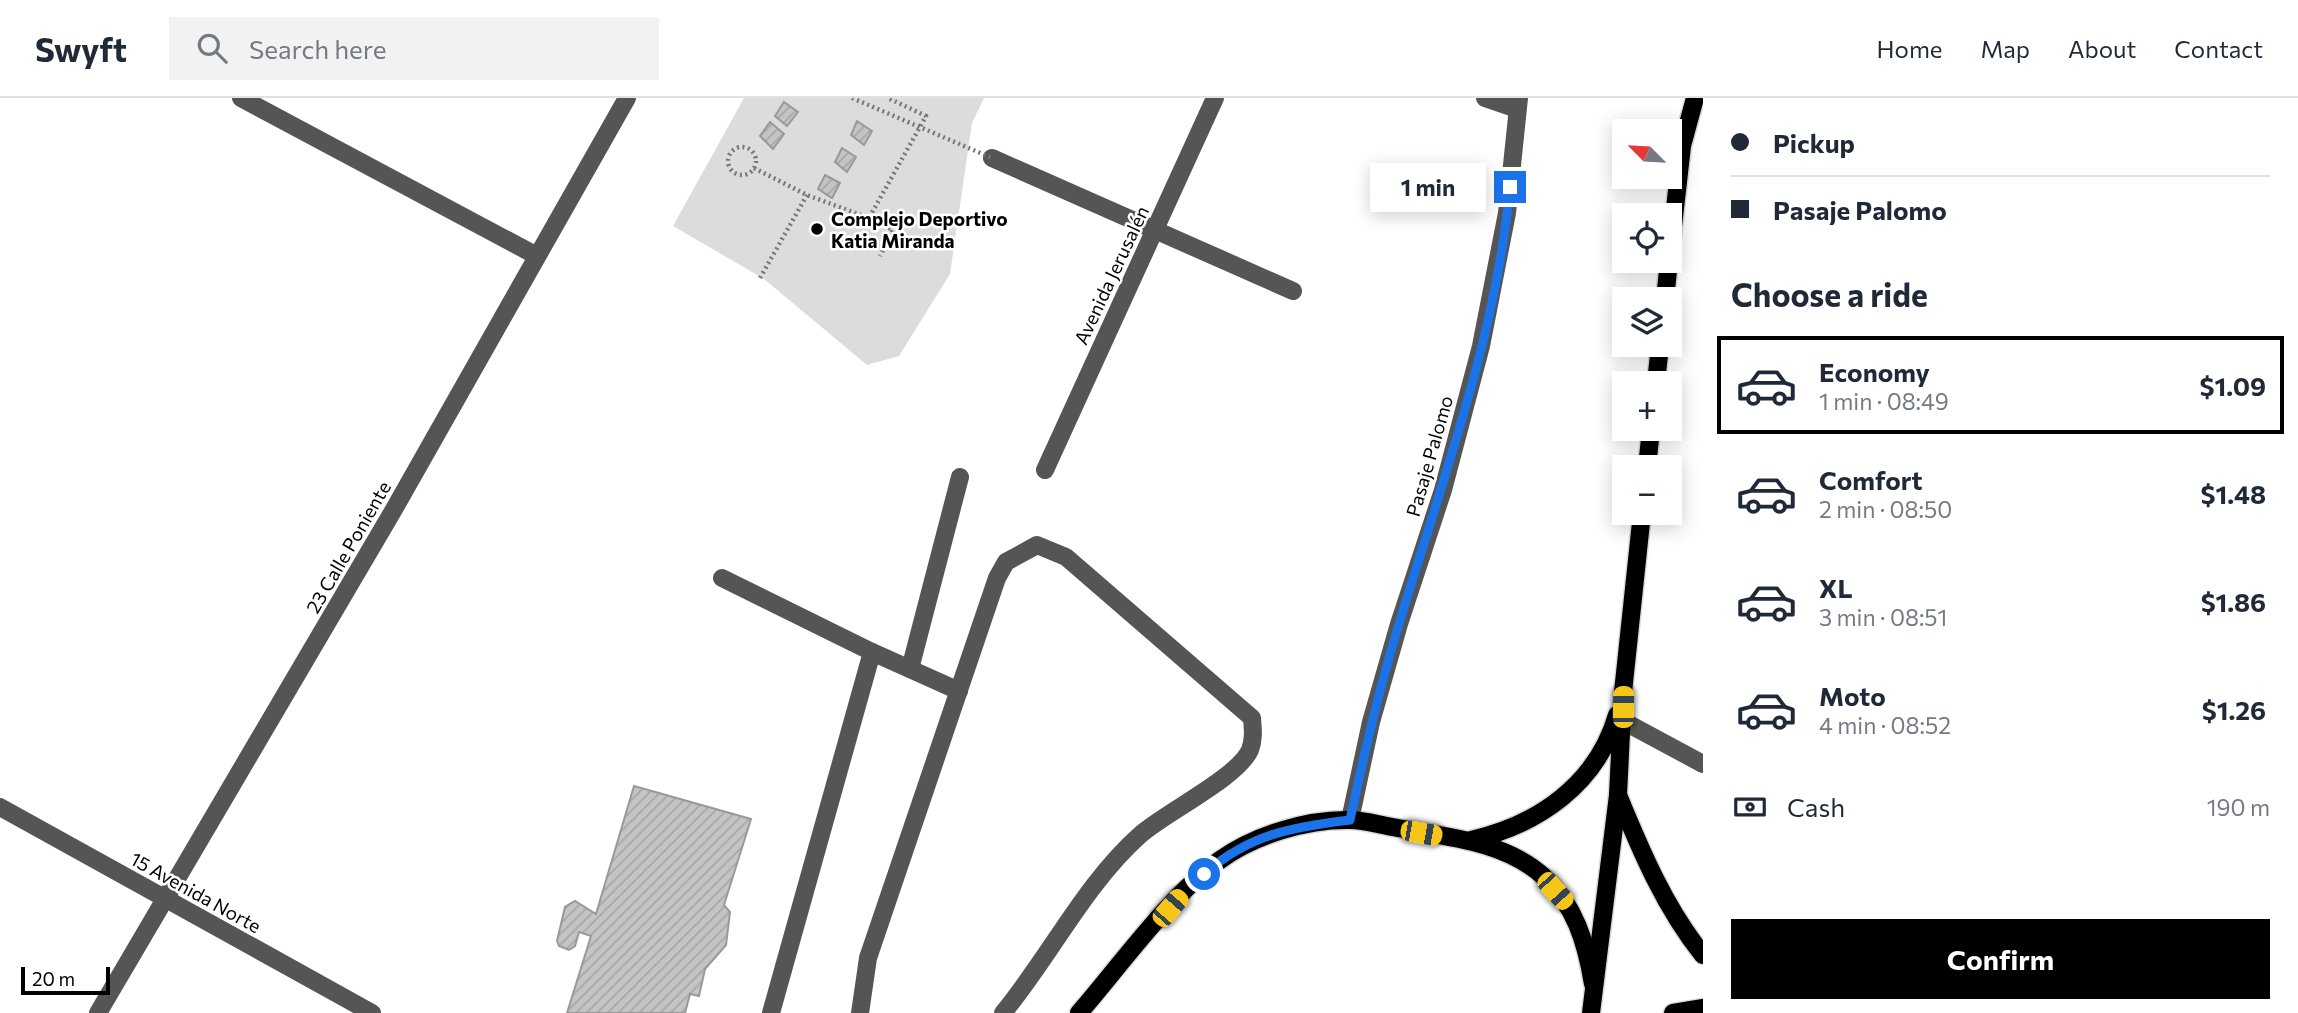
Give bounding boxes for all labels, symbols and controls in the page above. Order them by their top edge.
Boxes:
search box [169,17,659,80]
text: Swyft [35,28,127,69]
icon: search [193,29,231,67]
text: Search here [249,33,386,64]
text: Home [1877,34,1943,63]
text: Map [1981,34,2030,63]
text: About [2068,34,2136,63]
text: Contact [2174,34,2263,63]
north arrow [1612,119,1682,189]
map controls [1612,119,1682,525]
text: Pickup [1773,127,1855,158]
callout: 1 min [1370,162,1486,212]
route end [1494,171,1526,203]
text: 1 min [1401,173,1455,201]
text: Pasaje Palomo [1773,194,1947,225]
street label: Avenida Jerusalén [1069,202,1153,348]
button: locate [1612,203,1682,273]
place label: Complejo Deportivo Katia Miranda [831,207,1008,252]
marker: Complejo Deportivo Katia Miranda [809,221,825,237]
text: Choose a ride [1731,274,1928,314]
button: layers [1612,287,1682,357]
icon: car [1735,354,1798,417]
text: Economy [1819,356,1930,387]
text: $1.09 [2199,370,2266,401]
button: + [1612,371,1682,441]
text: 1 min · 08:49 [1819,387,1949,415]
street label: Pasaje Palomo [1401,393,1457,519]
button: − [1612,455,1682,525]
icon: car [1735,462,1798,525]
text: Comfort [1819,464,1922,495]
street label: 23 Calle Poniente [301,477,395,617]
text: $1.48 [2201,478,2266,509]
text: 2 min · 08:50 [1819,495,1952,523]
icon: car [1735,570,1798,633]
text: XL [1819,572,1853,603]
text: $1.86 [2201,586,2266,617]
text: 3 min · 08:51 [1819,603,1947,631]
icon: car [1735,678,1798,741]
text: Moto [1819,680,1886,711]
car [1613,686,1634,728]
text: $1.26 [2202,694,2266,725]
text: 4 min · 08:52 [1819,711,1951,739]
icon: cash [1731,788,1769,826]
text: Cash [1787,791,1845,822]
text: 190 m [2207,793,2270,821]
car [1399,819,1444,847]
street label: 15 Avenida Norte [127,847,265,937]
route start [1188,858,1220,890]
car [1534,868,1577,914]
car [1149,885,1192,931]
button: Confirm [1731,919,2270,999]
scale bar [21,964,110,996]
text: 20 m [32,967,75,990]

